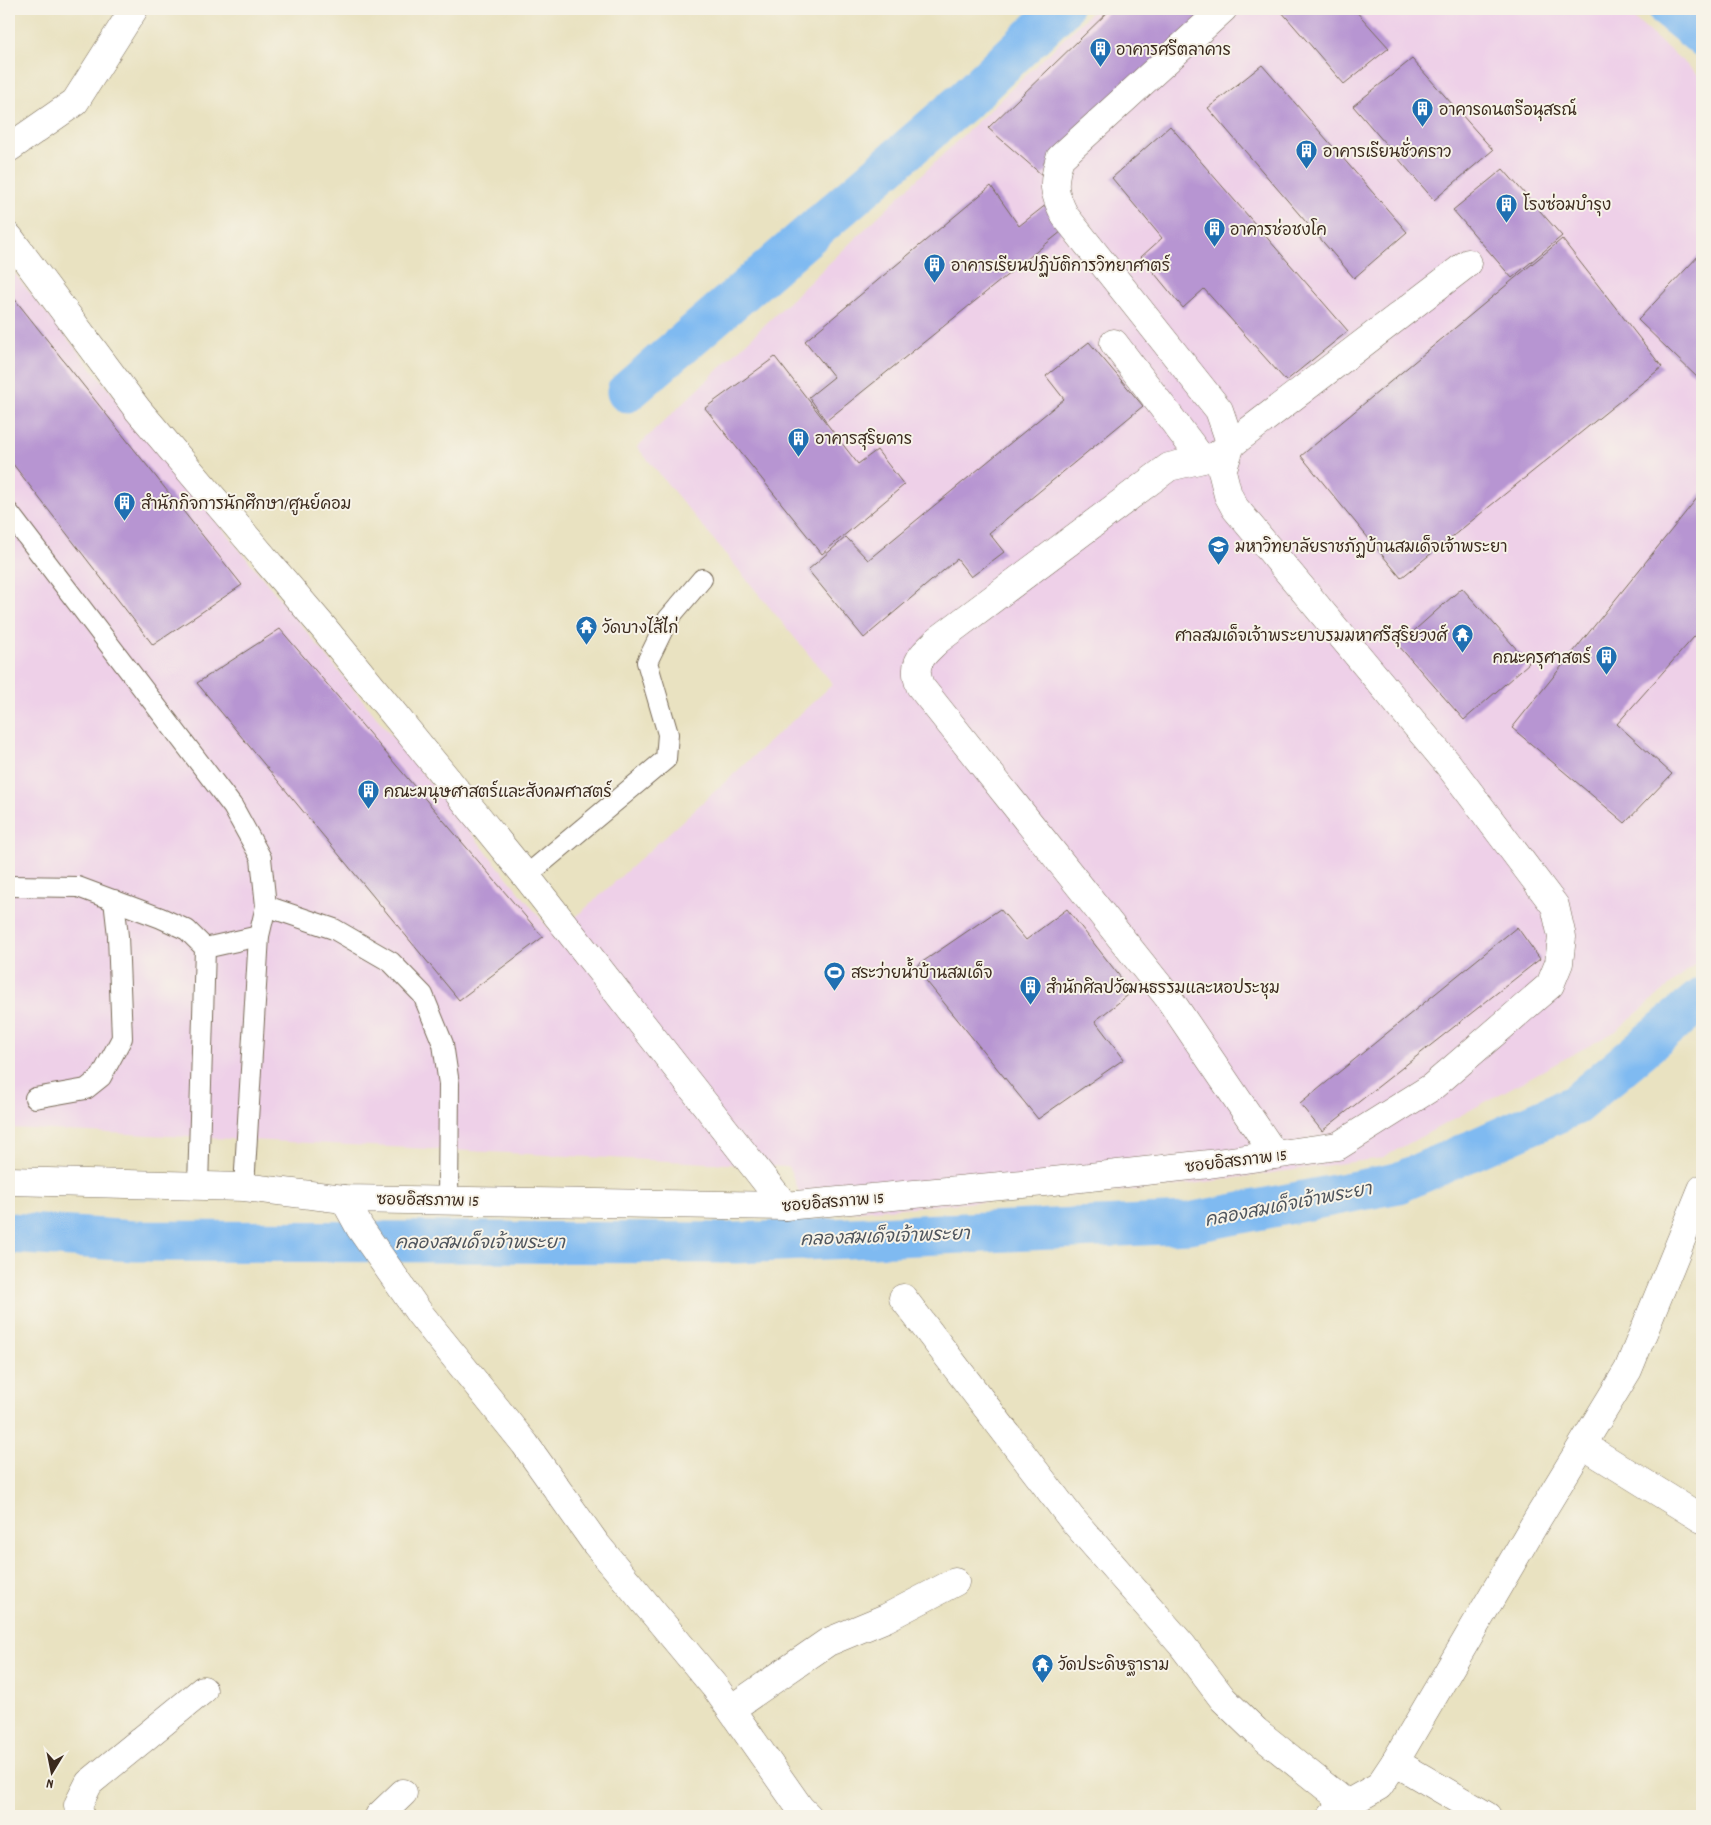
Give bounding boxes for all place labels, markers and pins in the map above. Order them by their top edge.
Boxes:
building icon: อาคารศรีตลาคาร [1088,37,1112,68]
place label: อาคารศรีตลาคาร [1116,39,1231,63]
building icon: อาคารดนตรีอนุสรณ์ [1411,97,1435,128]
place label: อาคารดนตรีอนุสรณ์ [1439,98,1577,123]
place label: อาคารเรียนชั่วคราว [1323,137,1451,165]
building icon: อาคารเรียนชั่วคราว [1295,139,1319,170]
building icon: โรงซ่อมบำรุง [1495,192,1519,223]
place label: โรงซ่อมบำรุง [1523,193,1611,218]
building icon: อาคารช่อชงโค [1202,217,1226,248]
place label: อาคารช่อชงโค [1230,218,1327,243]
building icon: อาคารเรียนปฏิบัติการวิทยาศาตร์ [923,253,947,284]
place label: อาคารเรียนปฏิบัติการวิทยาศาตร์ [951,254,1171,279]
building icon: อาคารสุริยคาร [787,426,811,457]
place label: อาคารสุริยคาร [815,428,912,452]
building icon: สำนักกิจการนักศึกษา/ศูนย์คอม [113,491,137,522]
place label: สำนักกิจการนักศึกษา/ศูนย์คอม [141,492,351,517]
school or university icon: มหาวิทยาลัยราชภัฏบ้านสมเด็จเจ้าพระยา [1207,534,1231,565]
place label: มหาวิทยาลัยราชภัฏบ้านสมเด็จเจ้าพระยา [1235,535,1507,560]
temple icon: วัดบางไส้ไก่ [574,615,598,646]
place label: วัดบางไส้ไก่ [602,616,678,641]
temple icon: ศาลสมเด็จเจ้าพระยาบรมมหาศรีสุริยวงศ์ [1451,623,1475,654]
place label: ศาลสมเด็จเจ้าพระยาบรมมหาศรีสุริยวงศ์ [1175,624,1448,649]
building icon: คณะครุศาสตร์ [1595,645,1619,676]
place label: คณะครุศาสตร์ [1493,646,1592,671]
building icon: คณะมนุษศาสตร์และสังคมศาสตร์ [356,779,380,810]
place label: คณะมนุษศาสตร์และสังคมศาสตร์ [384,780,612,805]
place label: สระว่ายน้ำบ้านสมเด็จ [851,957,992,986]
sports icon: สระว่ายน้ำบ้านสมเด็จ [823,960,847,991]
building icon: สำนักศิลปวัฒนธรรมและหอประชุม [1018,975,1042,1006]
place label: สำนักศิลปวัฒนธรรมและหอประชุม [1046,977,1280,1001]
temple icon: วัดประดิษฐาราม [1030,1652,1054,1683]
place label: วัดประดิษฐาราม [1058,1654,1169,1678]

